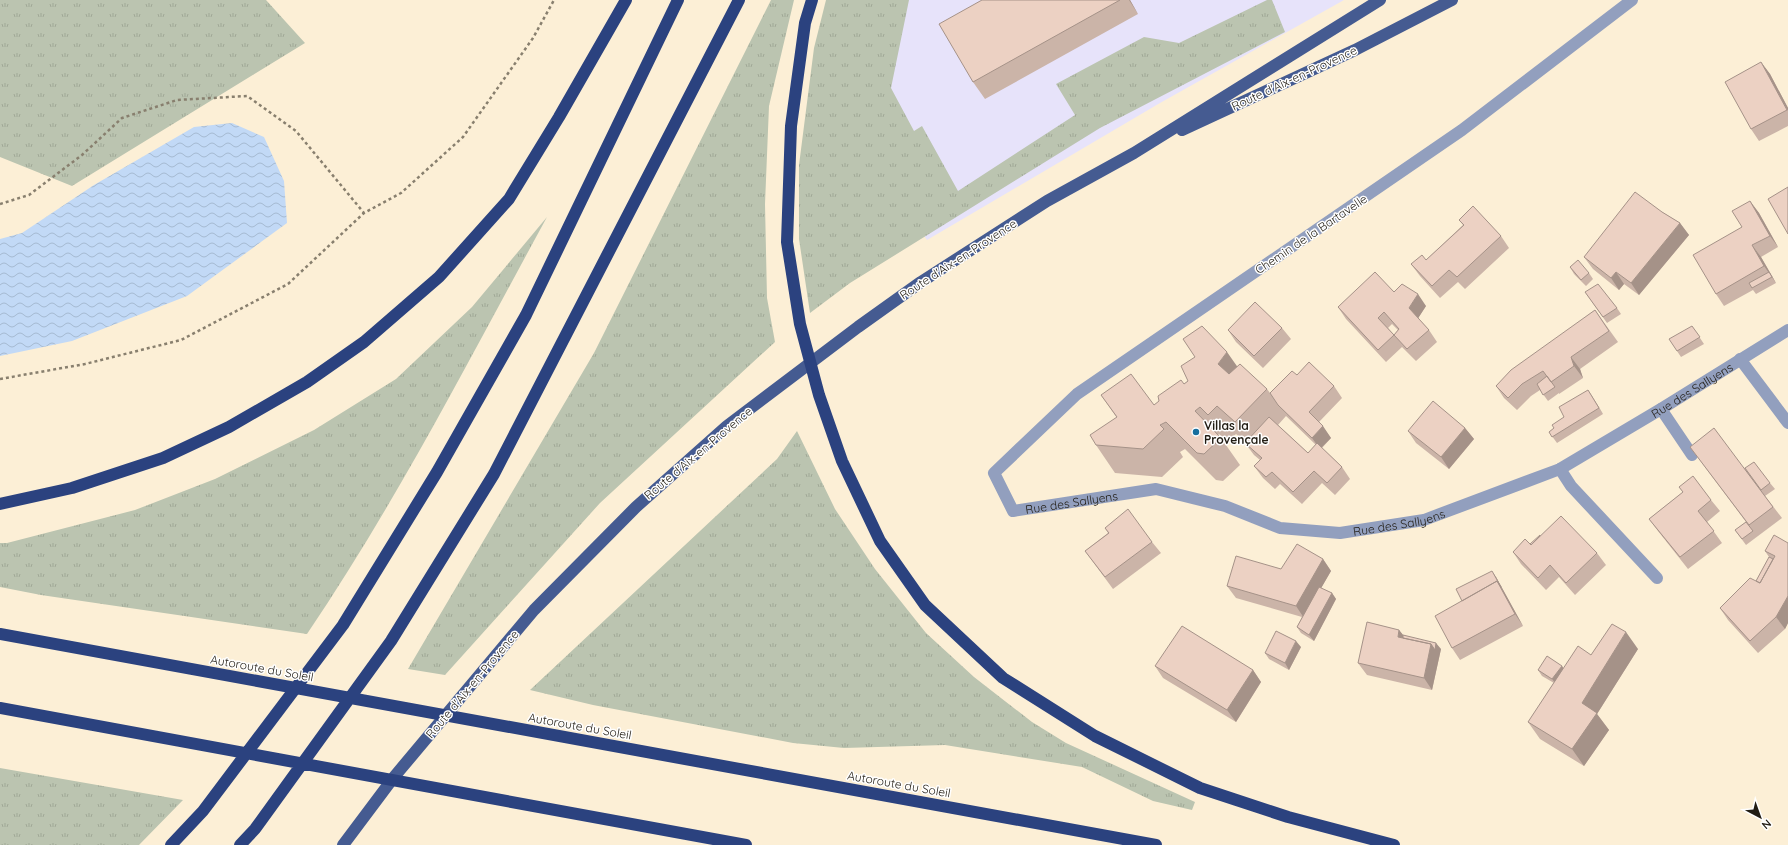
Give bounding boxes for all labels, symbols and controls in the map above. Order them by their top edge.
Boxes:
street label: Route d'Aix-en-Provence [1229,42,1359,114]
street label: Chemin de la Bartavelle [1252,191,1370,277]
street label: Route d'Aix-en-Provence [897,215,1020,302]
street label: Rue des Sallyens [1648,359,1736,421]
street label: Route d'Aix-en-Provence [641,403,755,503]
place label: Villas la Provençale [1204,418,1269,447]
marker: Villas la Provençale [1191,427,1201,437]
street label: Rue des Sallyens [1024,487,1119,517]
street label: Rue des Sallyens [1352,505,1447,538]
street label: Route d'Aix-en-Provence [422,627,522,741]
street label: Autoroute du Soleil [209,652,315,684]
street label: Autoroute du Soleil [527,710,633,742]
street label: Autoroute du Soleil [846,768,952,800]
north arrow [1740,797,1780,837]
text: N [1759,817,1774,832]

